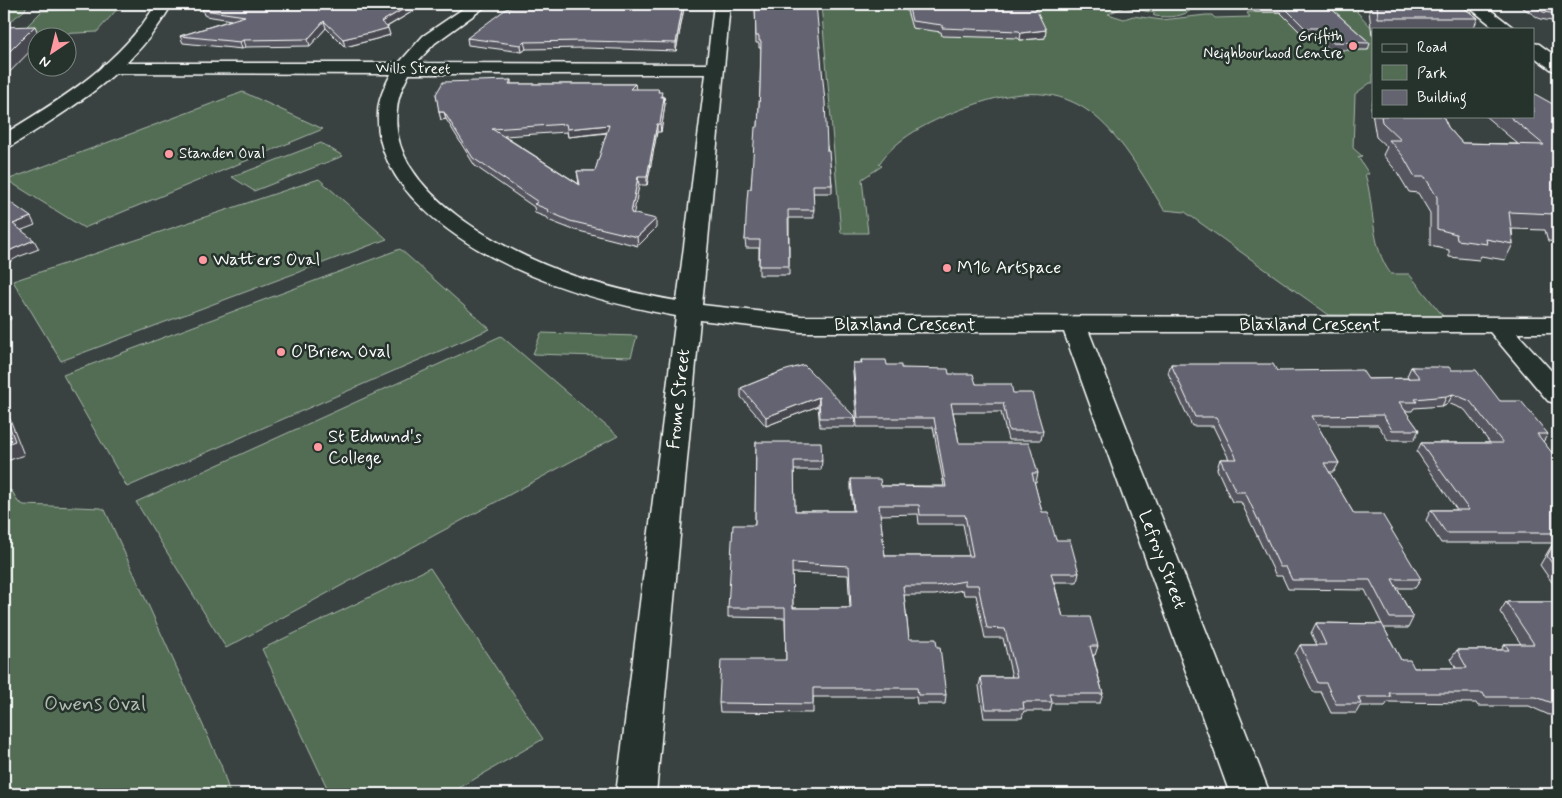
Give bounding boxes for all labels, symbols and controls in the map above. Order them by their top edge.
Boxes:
place label: Griffith Neighbourhood Centre [1203,27,1343,64]
north arrow [28,28,78,78]
legend [1372,28,1534,118]
text: Road [1417,38,1447,58]
marker: Griffith Neighbourhood Centre [1347,40,1359,52]
text: N [36,52,54,72]
street label: Wills Street [375,58,451,80]
text: Park [1417,64,1447,84]
text: Building [1417,88,1467,109]
place label: Standen Oval [179,144,265,164]
marker: Standen Oval [163,148,175,160]
place label: Watters Oval [213,248,320,272]
marker: Watters Oval [197,254,209,266]
place label: M16 Artspace [957,256,1061,280]
marker: M16 Artspace [941,262,953,274]
street label: Blaxland Crescent [834,313,976,337]
street label: Blaxland Crescent [1239,313,1381,337]
place label: O'Brien Oval [291,340,390,364]
marker: O'Brien Oval [275,346,287,358]
street label: Frome Street [662,348,696,450]
place label: St Edmund's College [328,425,422,470]
marker: St Edmund's College [312,441,324,453]
street label: Lefroy Street [1132,507,1192,613]
park label: Owens Oval [44,690,146,718]

